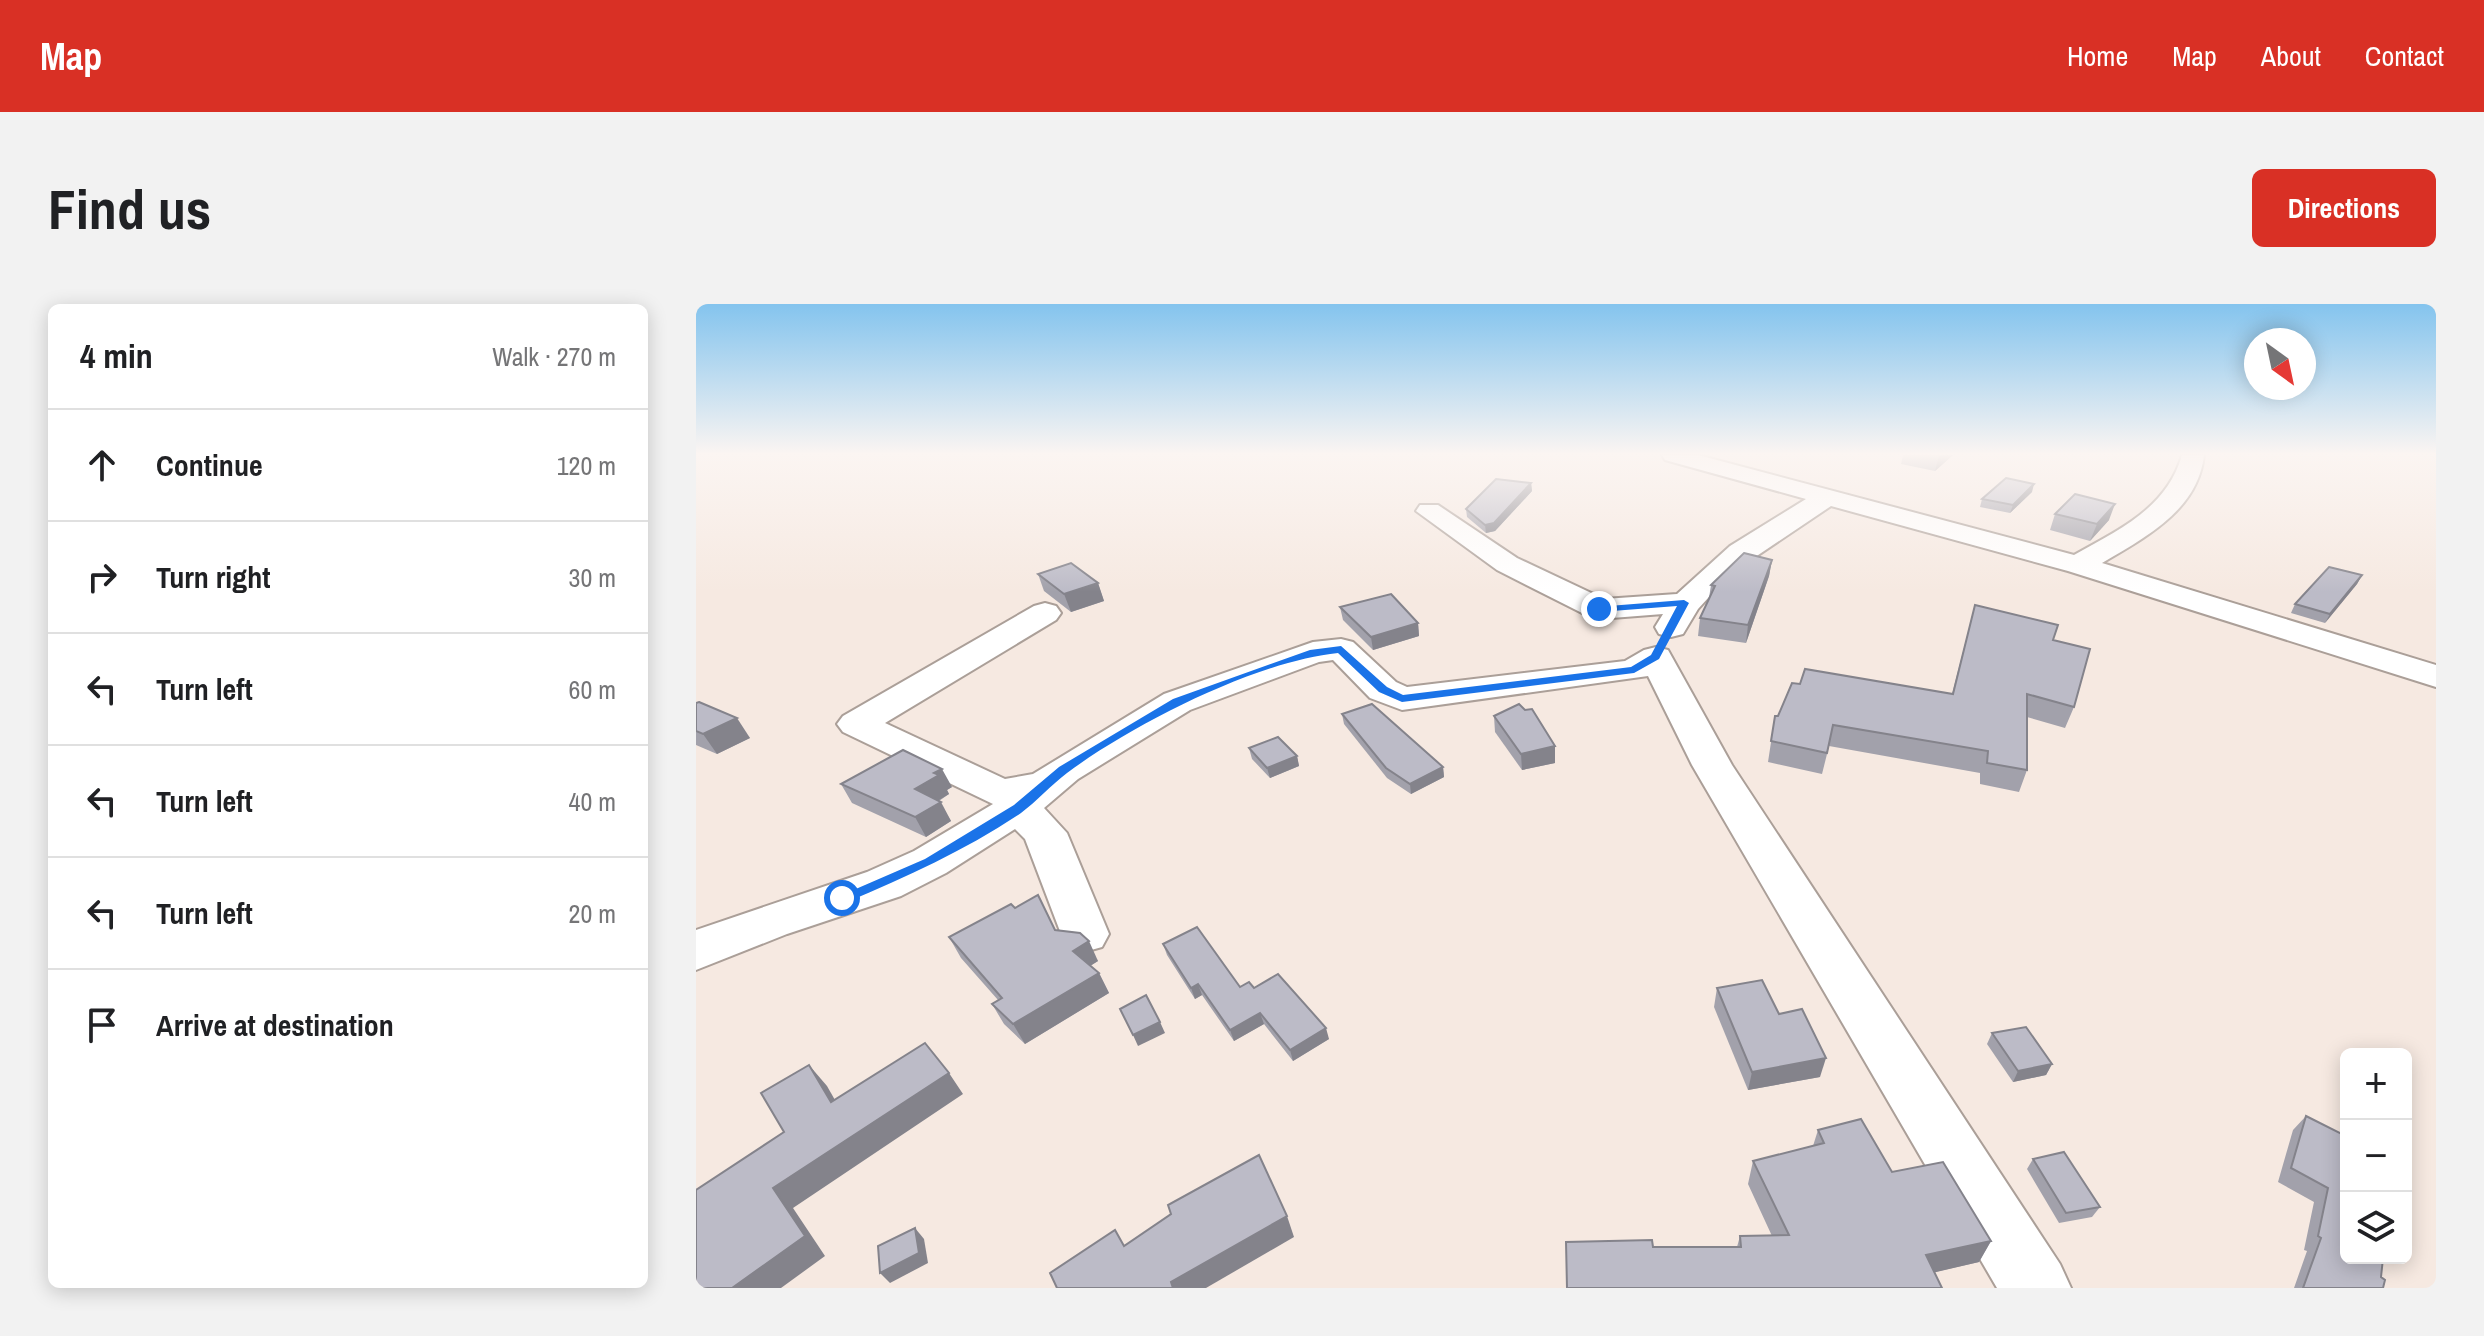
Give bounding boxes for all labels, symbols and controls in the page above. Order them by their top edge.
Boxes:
text: Map [40,31,102,82]
text: Home [2067,37,2128,75]
text: Map [2172,37,2217,75]
text: About [2261,37,2321,75]
text: Contact [2365,37,2444,75]
button: Directions [2252,169,2436,247]
text: Find us [48,171,211,246]
north arrow [2244,328,2316,400]
text: 4 min [80,333,153,379]
text: Walk · 270 m [492,339,616,374]
icon: ahead [80,443,124,487]
text: Continue [156,445,263,485]
text: 120 m [557,448,616,483]
icon: right [80,555,124,599]
text: Turn right [156,557,270,597]
text: 30 m [569,560,616,595]
route end [1581,591,1617,627]
icon: left [80,667,124,711]
text: Turn left [156,669,253,709]
text: 60 m [569,672,616,707]
icon: left [80,779,124,823]
text: Turn left [156,781,253,821]
text: 40 m [569,784,616,819]
route start [824,880,860,916]
icon: left [80,891,124,935]
text: Turn left [156,893,253,933]
text: 20 m [569,896,616,931]
icon: arrive [80,1003,124,1047]
text: Arrive at destination [156,1005,394,1045]
map controls [2340,1048,2412,1264]
button: + [2340,1048,2412,1120]
button: − [2340,1120,2412,1192]
button: layers [2340,1192,2412,1264]

